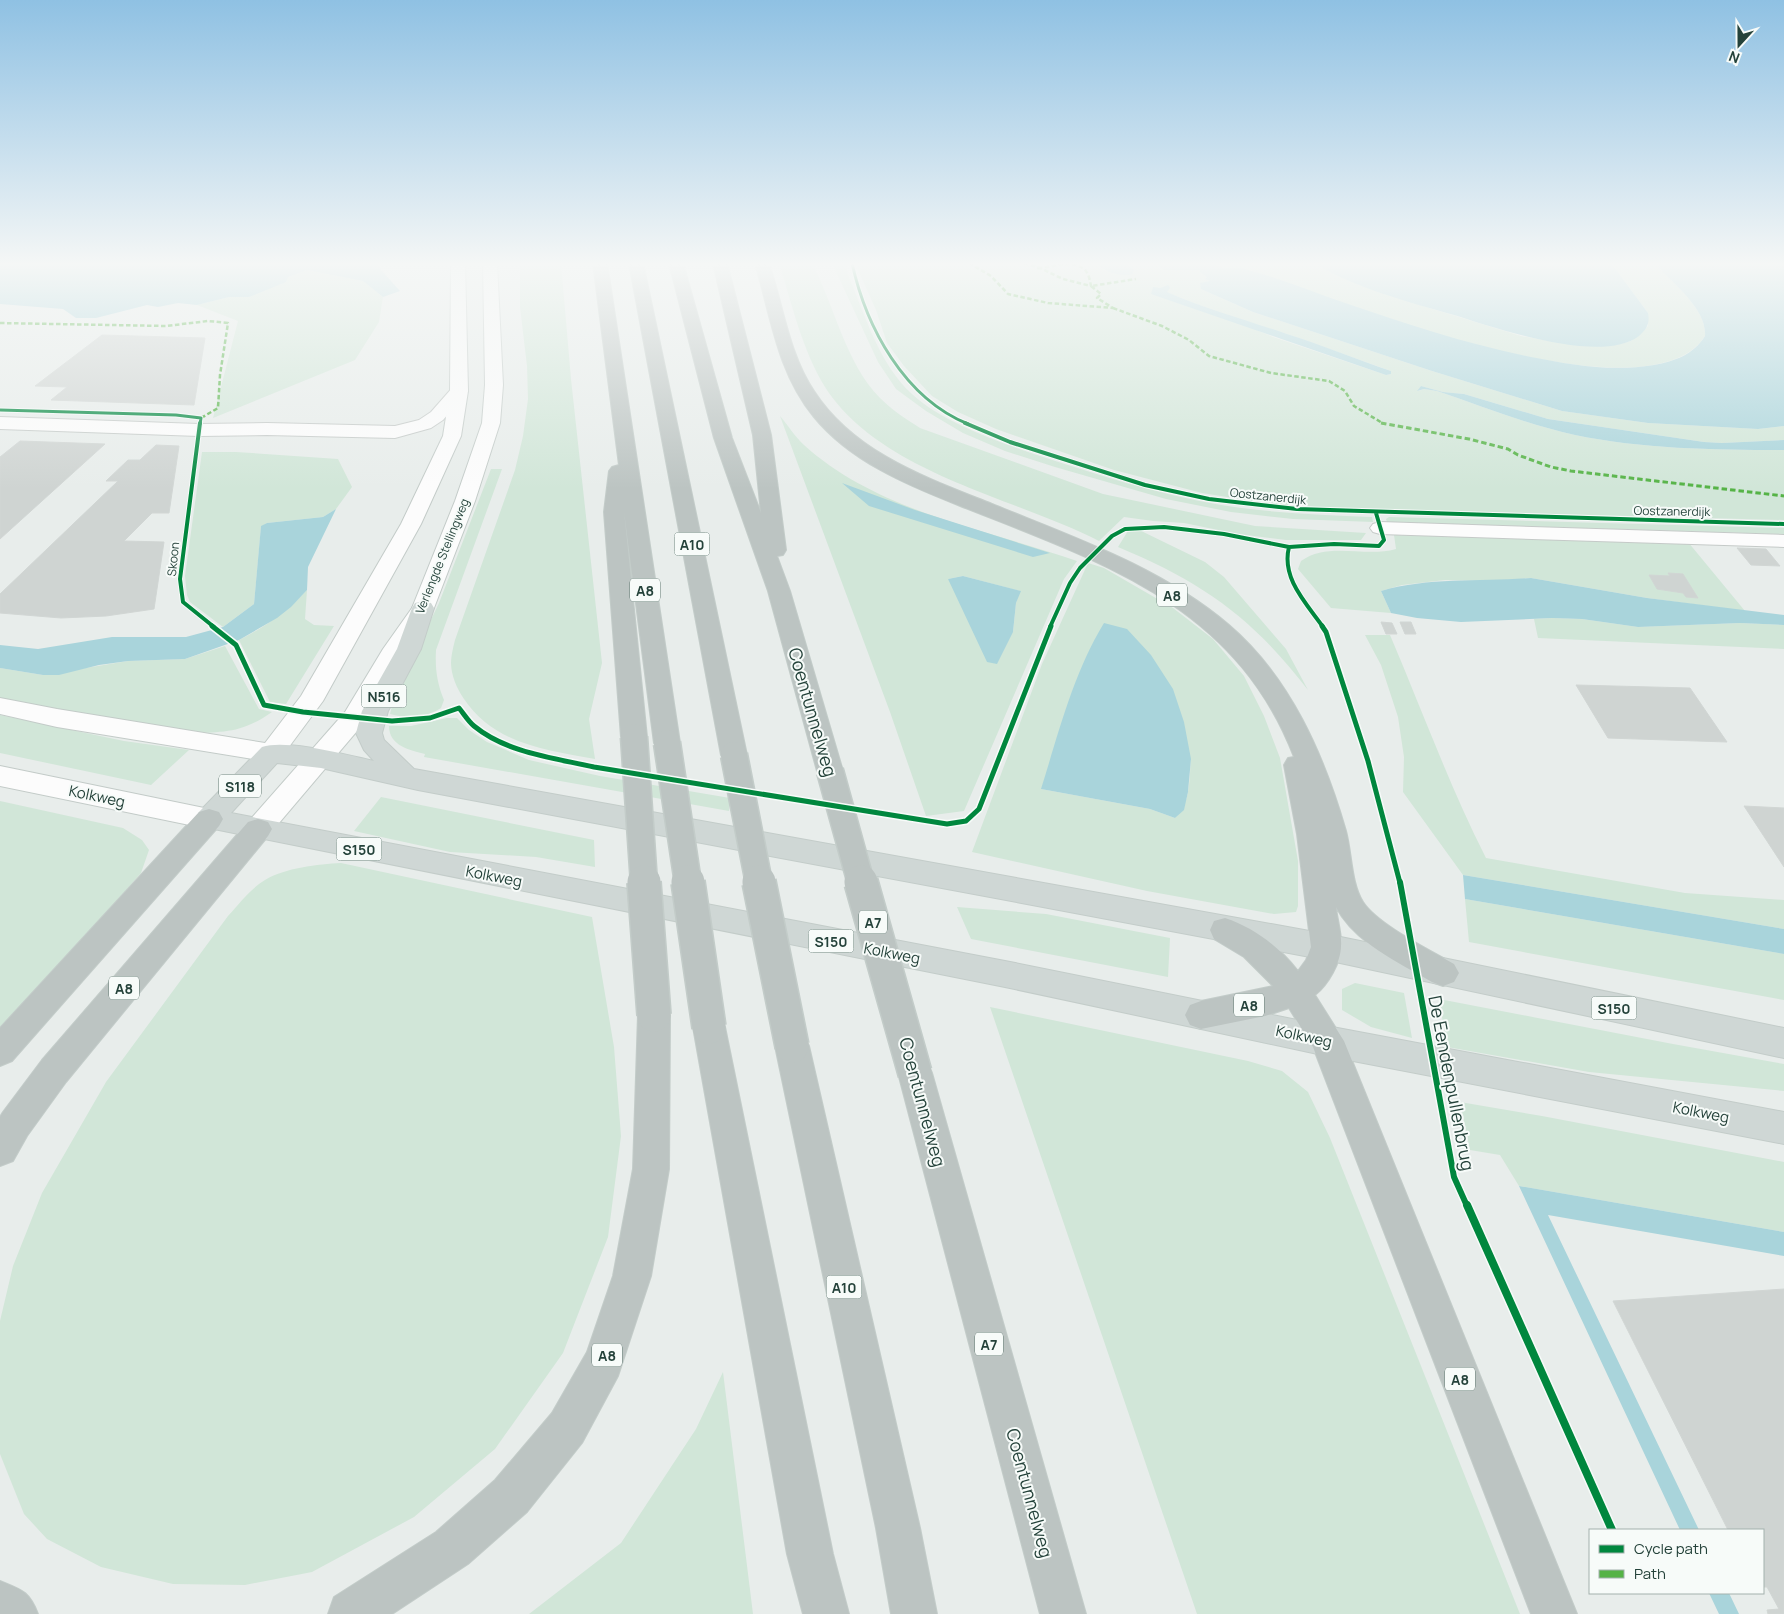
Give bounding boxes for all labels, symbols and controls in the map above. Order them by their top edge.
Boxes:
north arrow [1714,20,1764,70]
text: N [1726,47,1742,68]
street label: Oostzanerdijk [1229,484,1308,509]
street label: Verlengde Stellingweg [411,496,473,616]
street label: Oostzanerdijk [1634,502,1712,520]
road number: A10 [674,532,710,556]
street label: Skoon [163,541,183,577]
road number: A8 [630,578,660,602]
road number: A8 [1157,584,1187,606]
street label: Coentunnelweg [783,645,843,779]
road number: N516 [362,684,406,708]
road number: S118 [219,774,261,798]
street label: Kolkweg [67,780,127,812]
road number: S150 [336,838,382,861]
street label: Kolkweg [464,860,524,892]
road number: A7 [859,910,887,934]
road number: S150 [808,929,854,952]
street label: Kolkweg [862,937,922,969]
road number: A8 [109,976,139,1000]
street label: De Eendenpullenbrug [1423,993,1481,1173]
road number: A8 [1234,994,1264,1016]
road number: S150 [1592,996,1636,1020]
street label: Kolkweg [1274,1020,1334,1052]
street label: Coentunnelweg [894,1035,952,1169]
street label: Kolkweg [1671,1096,1731,1128]
road number: A10 [826,1275,862,1298]
road number: A7 [975,1332,1003,1356]
road number: A8 [592,1344,622,1366]
road number: A8 [1445,1368,1475,1390]
street label: Coentunnelweg [1001,1426,1059,1560]
legend [1589,1529,1764,1594]
text: Cycle path [1634,1538,1708,1559]
text: Path [1634,1563,1666,1584]

